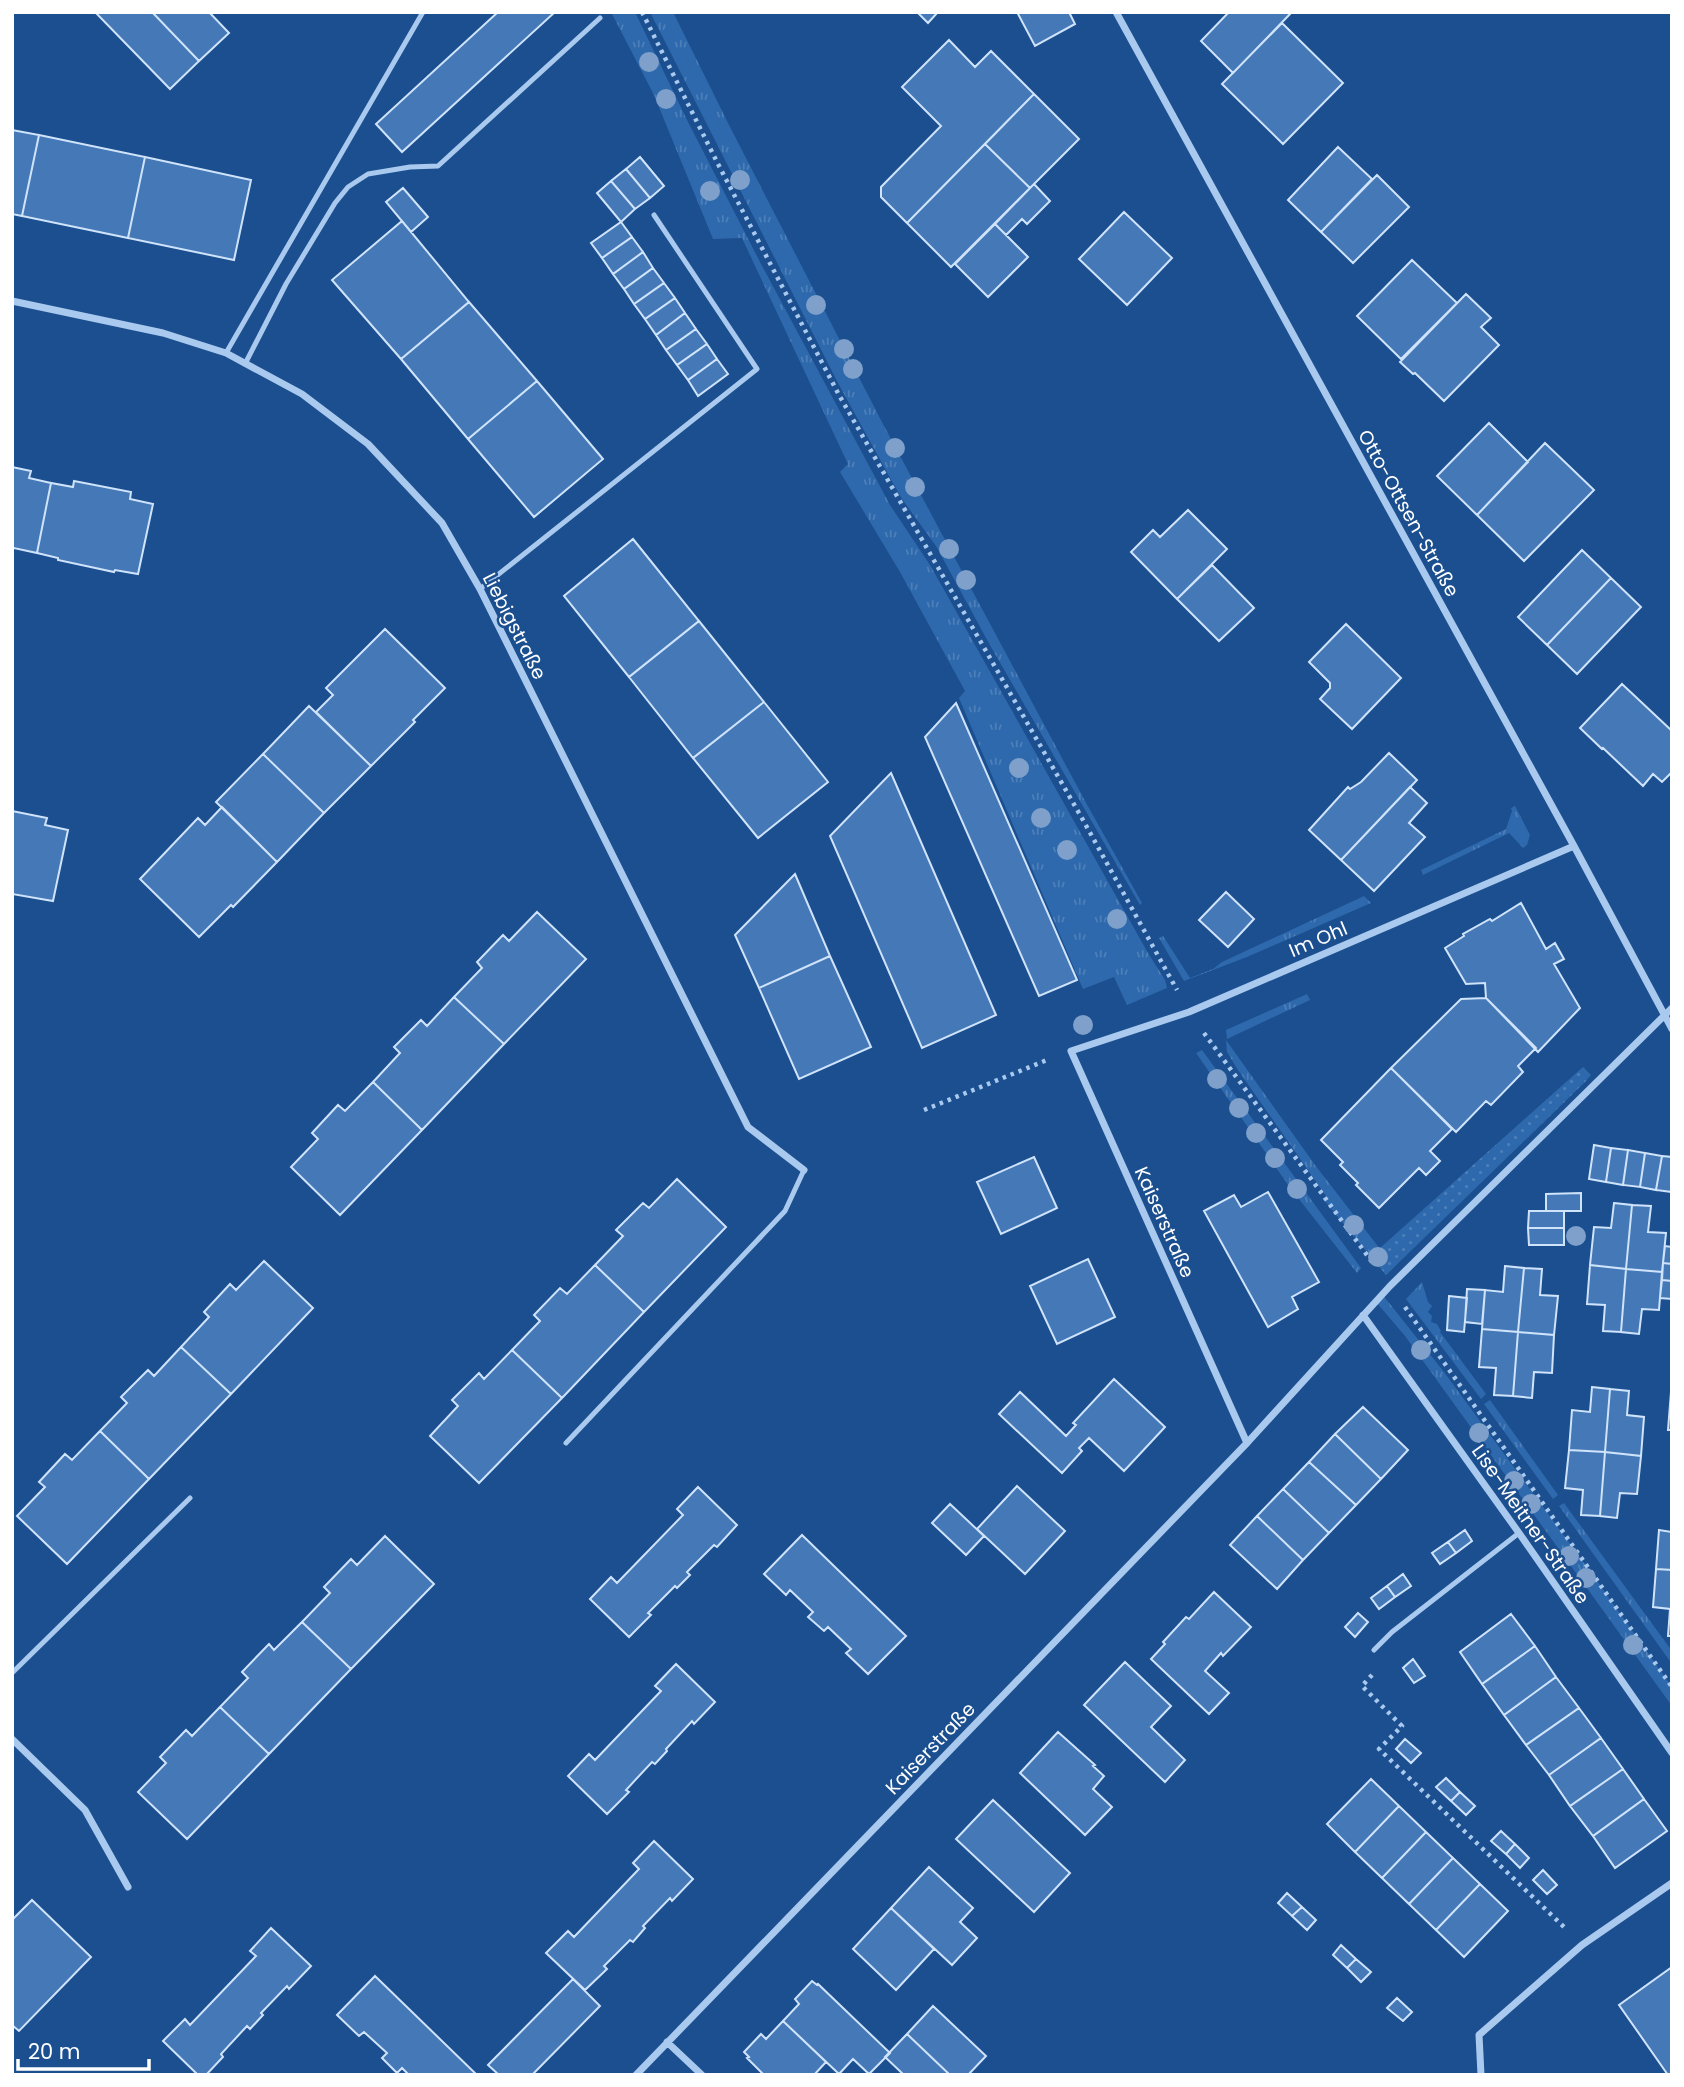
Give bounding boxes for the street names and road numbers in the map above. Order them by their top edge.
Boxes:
street label: Otto-Ottsen-Straße [1351,425,1466,602]
street label: Liebigstraße [476,568,553,684]
street label: Im Ohl [1285,915,1352,964]
street label: Kaiserstraße [1128,1162,1201,1282]
street label: Lise-Meitner-Straße [1465,1439,1596,1609]
street label: Kaiserstraße [879,1696,981,1801]

